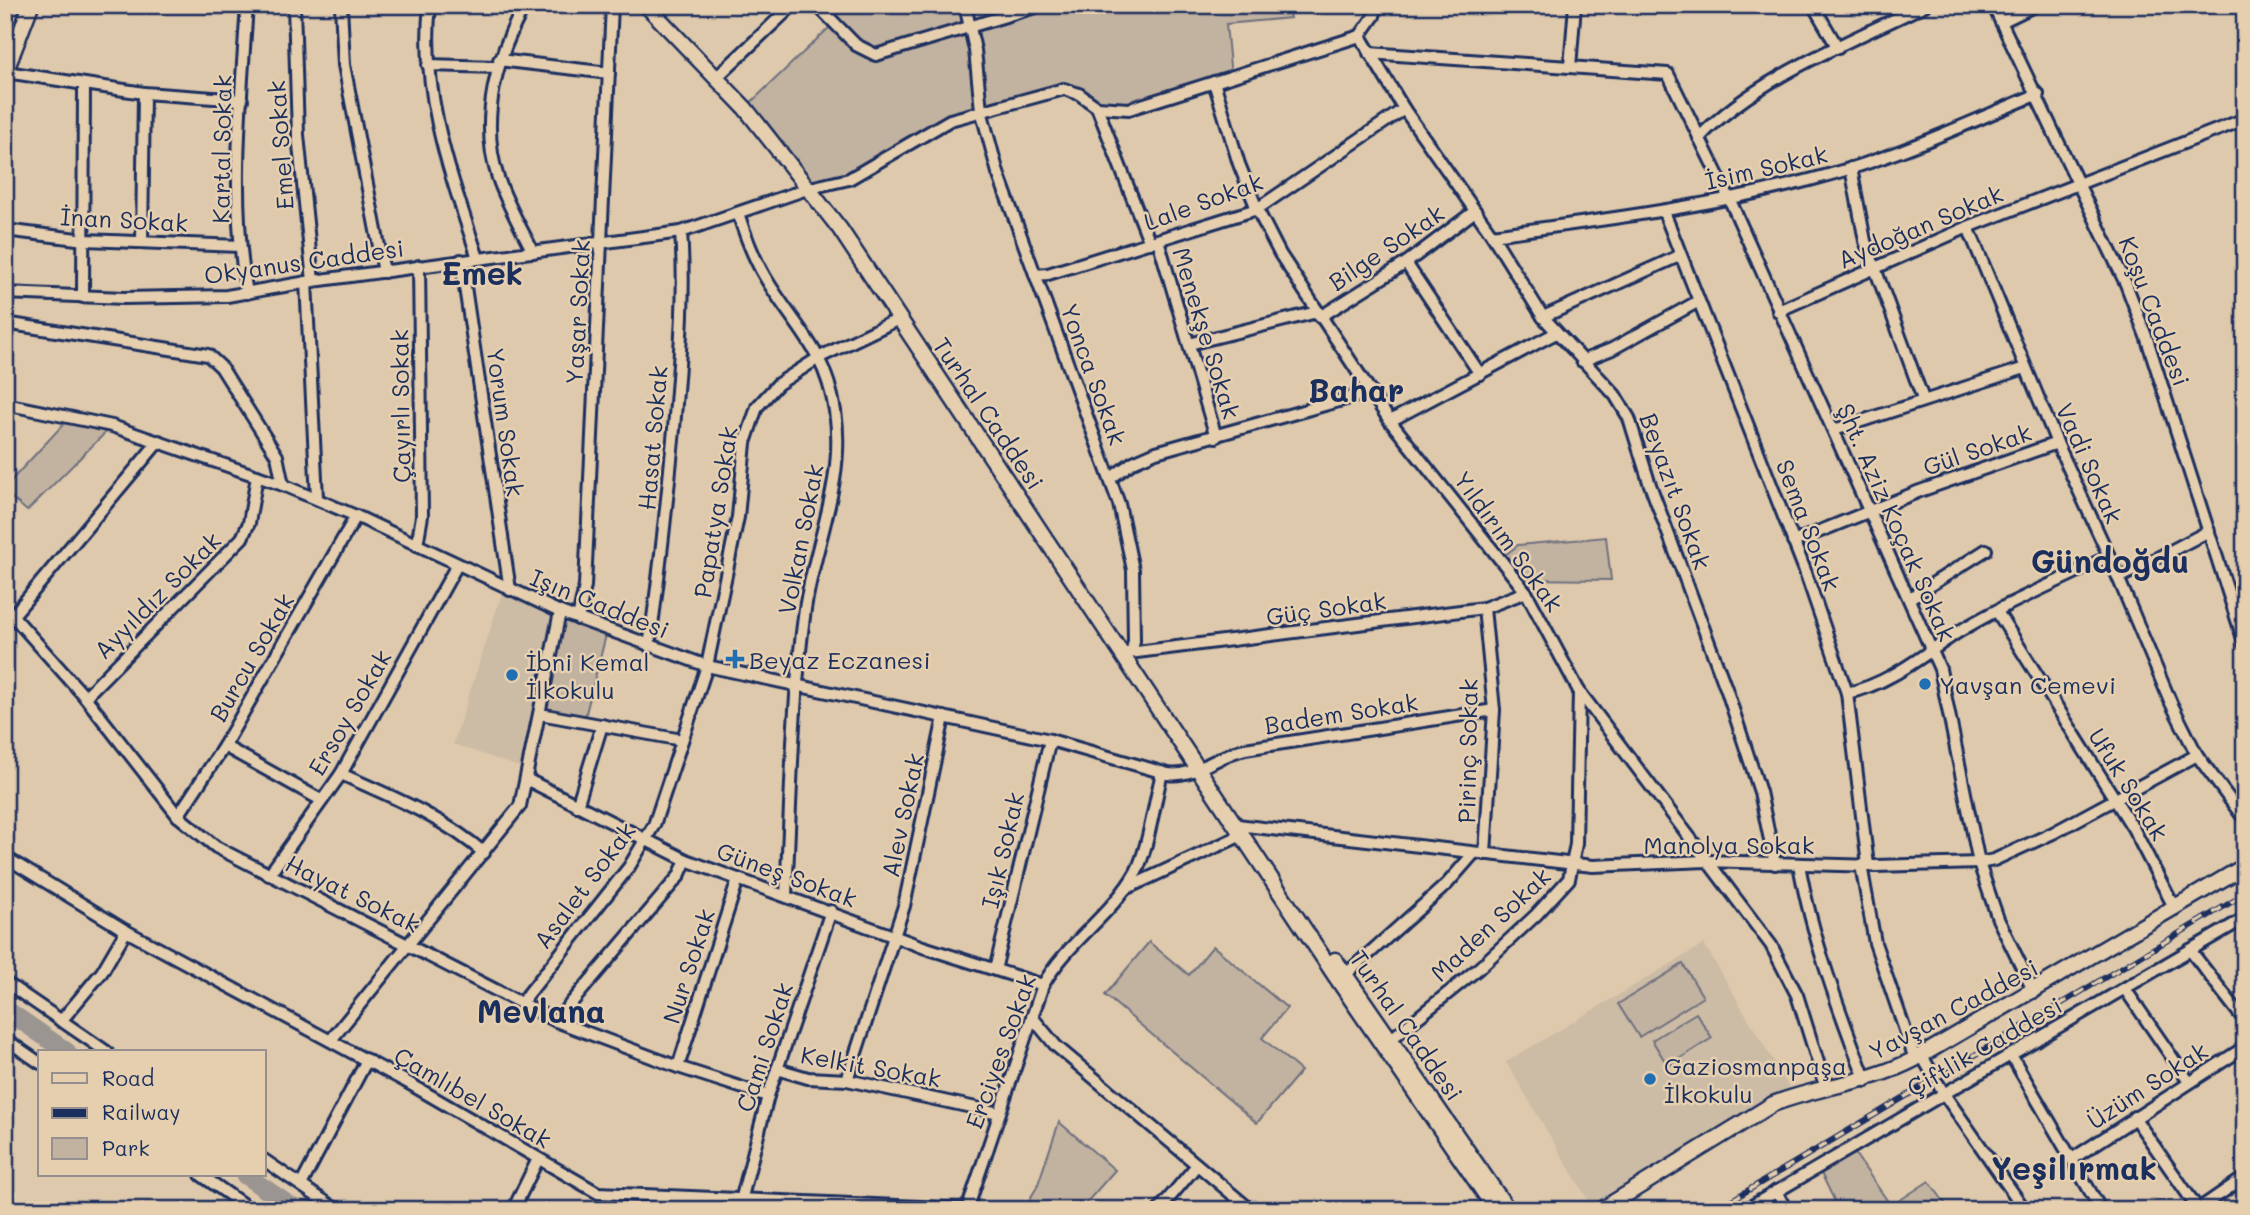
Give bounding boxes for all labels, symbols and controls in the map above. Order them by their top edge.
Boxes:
street label: Kartal Sokak [204,74,238,224]
street label: Emel Sokak [260,79,300,211]
street label: İsim Sokak [1702,138,1830,196]
street label: Lale Sokak [1139,165,1267,237]
street label: Aydoğan Sokak [1833,177,2007,275]
street label: Bilge Sokak [1322,197,1450,297]
street label: İnan Sokak [59,200,189,238]
street label: Okyanus Caddesi [202,232,406,290]
street label: Koşu Caddesi [2112,232,2198,390]
street label: Yaşar Sokak [558,239,596,385]
street label: Menekşe Sokak [1166,243,1248,423]
district label: Emek [441,251,523,293]
street label: Yonca Sokak [1054,299,1134,449]
street label: Çayırlı Sokak [383,329,417,483]
street label: Turhal Caddesi [927,331,1051,495]
street label: Yorum Sokak [480,346,532,498]
street label: Hasat Sokak [630,364,674,512]
district label: Bahar [1308,368,1404,410]
street label: Şht. Aziz Koçak Sokak [1831,398,1963,646]
street label: Vadi Sokak [2050,398,2130,528]
street label: Beyazıt Sokak [1633,408,1719,574]
street label: Gül Sokak [1919,416,2035,482]
street label: Papatya Sokak [686,424,744,600]
street label: Sema Sokak [1770,455,1848,595]
street label: Volkan Sokak [770,461,830,617]
street label: Yıldırım Sokak [1447,464,1571,618]
street label: Ayyıldız Sokak [87,525,227,665]
district label: Gündoğdu [2031,539,2189,581]
street label: Işın Caddesi [526,561,674,645]
street label: Güç Sokak [1264,584,1388,632]
street label: Burcu Sokak [202,587,300,727]
street label: Ersoy Sokak [301,644,397,780]
place label: Beyaz Eczanesi [749,644,931,675]
place label: İbni Kemal İlkokulu [526,646,650,705]
marker: Beyaz Eczanesi [727,651,743,667]
marker: İbni Kemal İlkokulu [504,667,520,683]
place label: Yavşan Cemevi [1939,669,2116,700]
marker: Yavşan Cemevi [1917,676,1933,692]
street label: Pirinç Sokak [1450,678,1484,824]
street label: Badem Sokak [1262,686,1420,740]
street label: Ufuk Sokak [2082,722,2176,846]
street label: Alev Sokak [874,750,930,880]
street label: Işık Sokak [974,789,1030,911]
street label: Asalet Sokak [526,816,642,954]
street label: Manolya Sokak [1644,829,1814,860]
street label: Güneş Sokak [713,834,861,914]
street label: Hayat Sokak [281,847,425,939]
street label: Maden Sokak [1423,860,1557,988]
street label: Nur Sokak [655,905,721,1027]
street label: Turhal Caddesi [1344,944,1470,1106]
street label: Yavşan Caddesi [1863,951,2043,1067]
street label: Erciyes Sokak [958,970,1042,1132]
street label: Cami Sokak [728,978,800,1116]
district label: Mevlana [477,989,605,1031]
street label: Çiftlik Caddesi [1901,989,2067,1103]
street label: Üzüm Sokak [2081,1035,2213,1135]
street label: Kelkit Sokak [798,1038,944,1094]
street label: Çamlıbel Sokak [389,1039,557,1155]
legend [38,1050,266,1176]
place label: Gaziosmanpaşa İlkokulu [1664,1050,1847,1109]
text: Road [102,1064,154,1091]
marker: Gaziosmanpaşa İlkokulu [1642,1071,1658,1087]
text: Railway [102,1098,181,1125]
text: Park [102,1134,150,1161]
district label: Yeşilırmak [1991,1146,2157,1189]

